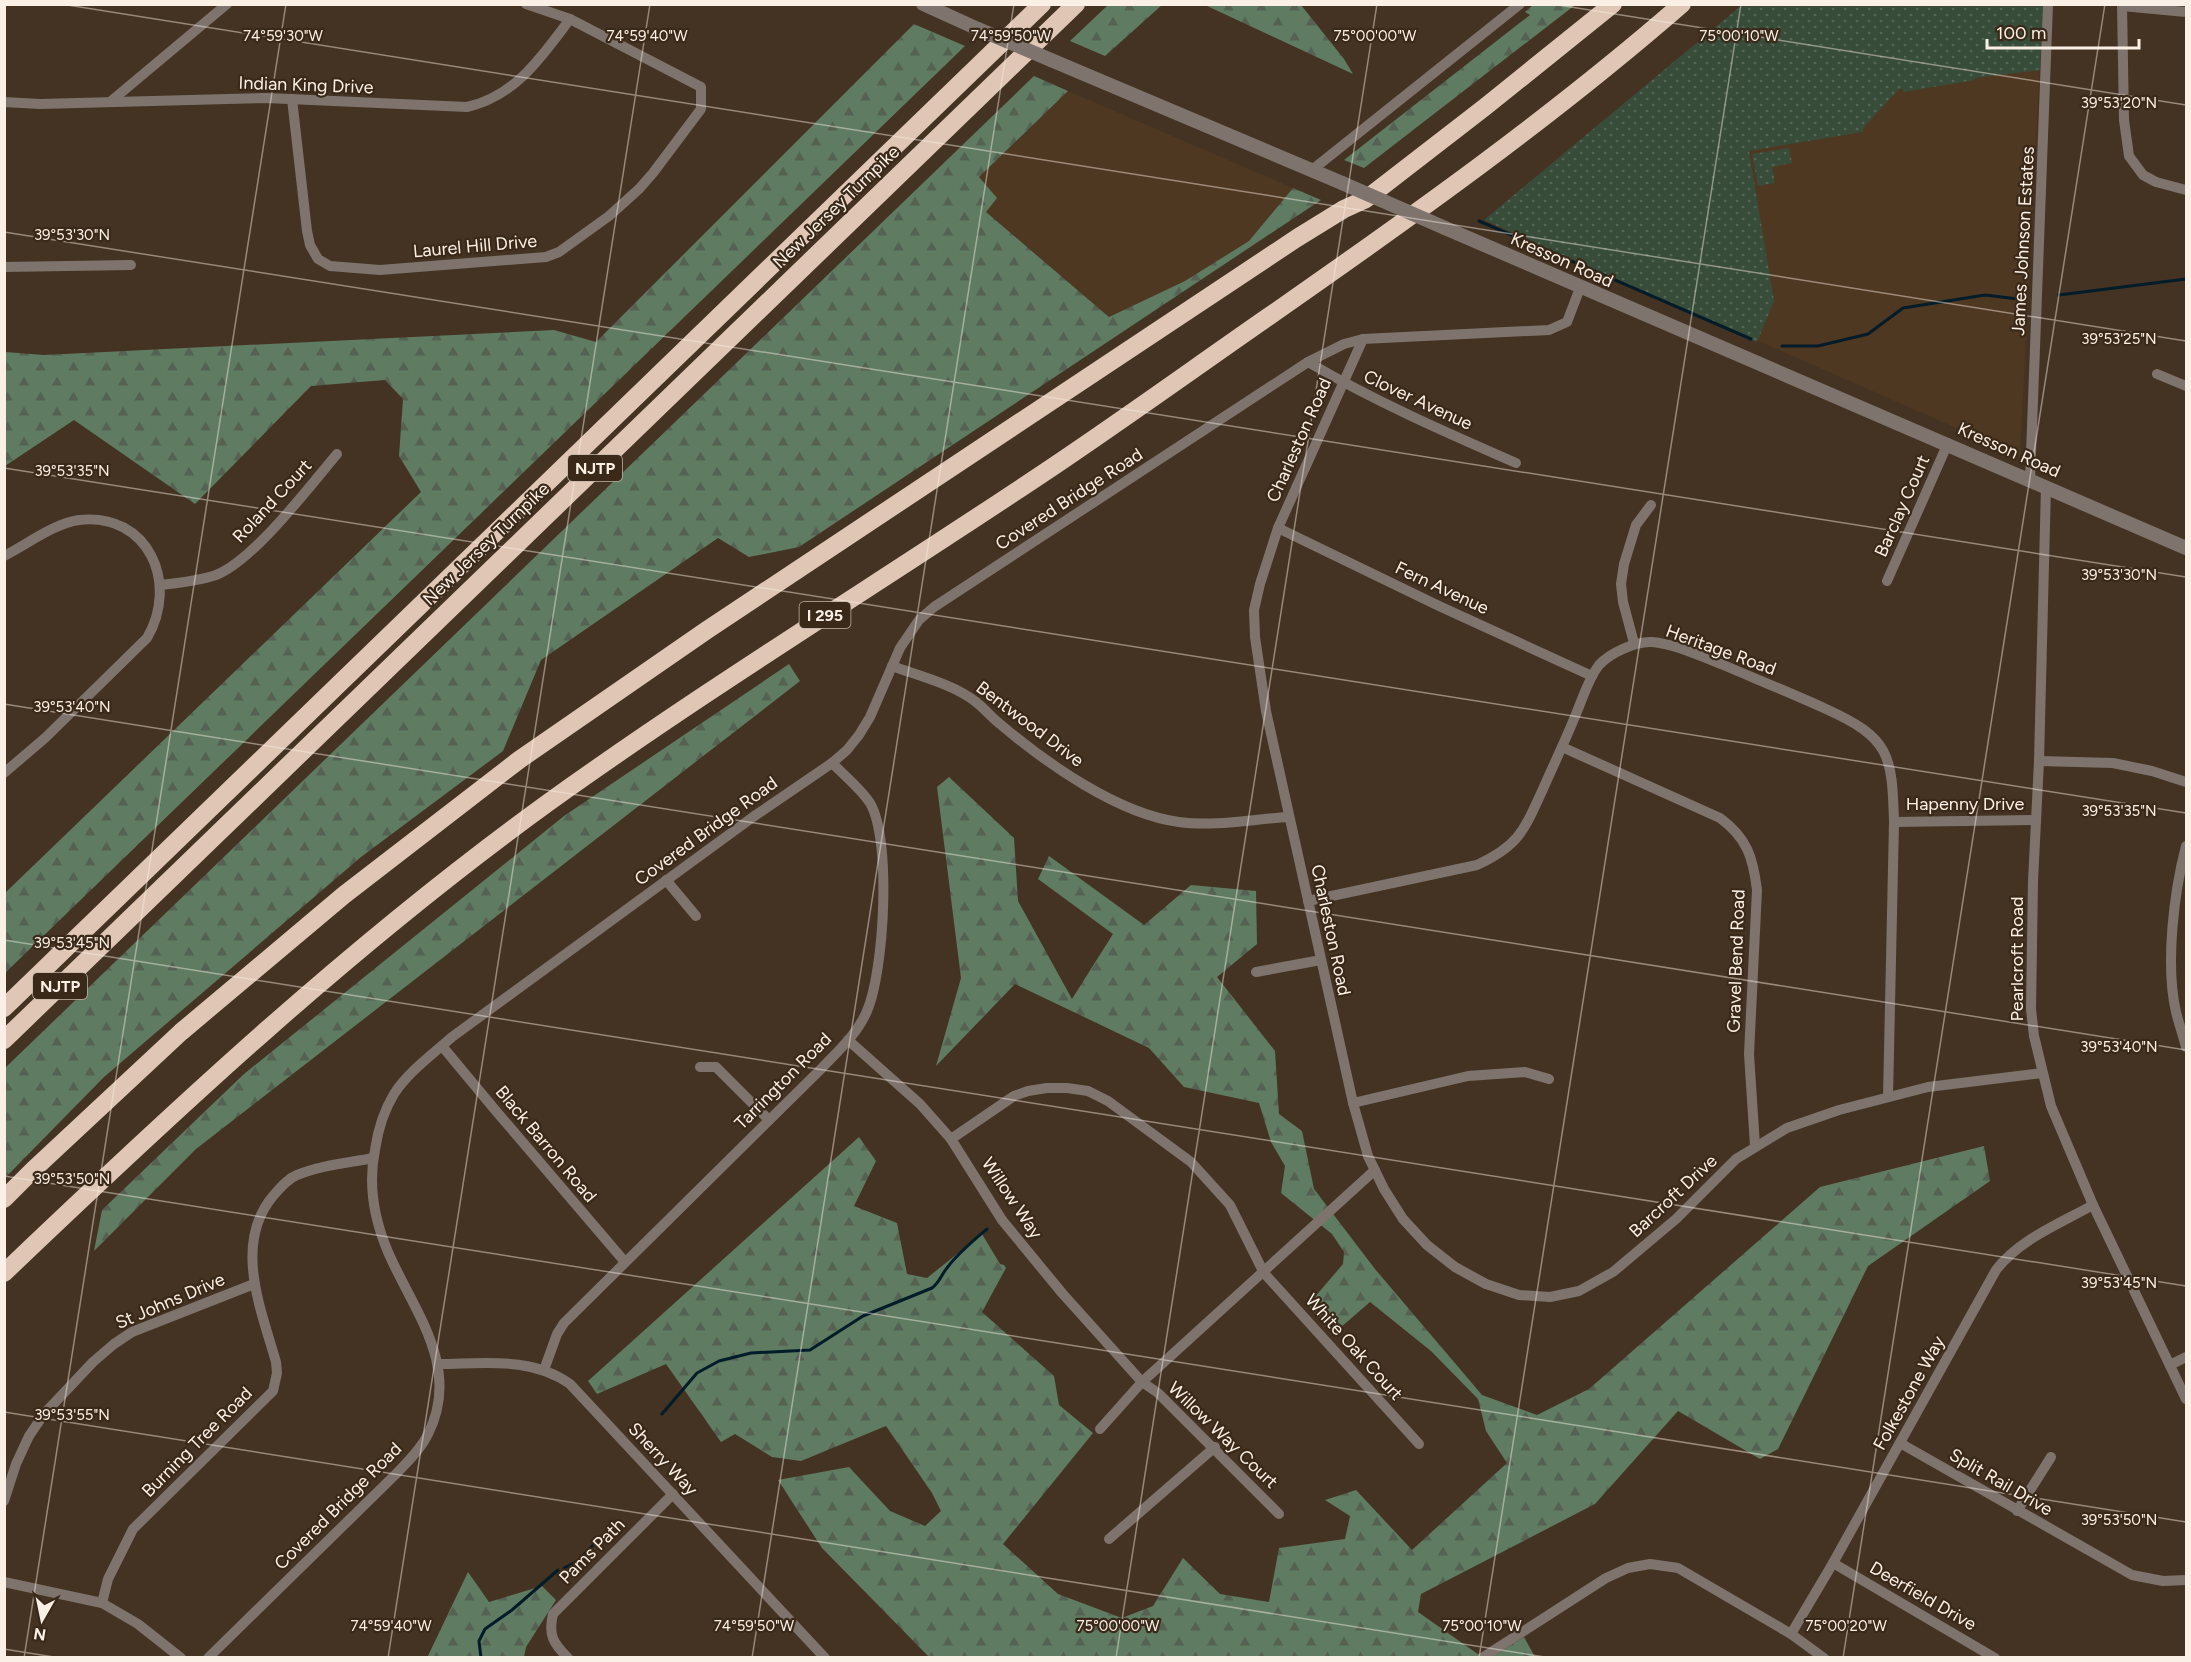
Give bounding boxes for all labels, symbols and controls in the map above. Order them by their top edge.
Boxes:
scale bar [1987,12,2138,50]
text: 100 m [1996,22,2046,44]
text: 74°59'30"W [243,27,324,45]
text: 74°59'40"W [606,27,688,45]
text: 74°59'50"W [971,27,1052,45]
text: 75°00'00"W [1334,27,1417,45]
text: 75°00'10"W [1699,27,1779,45]
street label: Indian King Drive [238,72,374,98]
text: 39°53'20"N [2081,94,2157,112]
street label: New Jersey Turnpike [768,141,904,273]
street label: James Johnson Estates [2007,146,2039,336]
text: 39°53'30"N [34,226,110,244]
street label: Kresson Road [1507,228,1617,292]
street label: Laurel Hill Drive [412,230,538,262]
text: 39°53'25"N [2081,330,2157,348]
street label: Clover Avenue [1360,365,1476,435]
street label: Charleston Road [1262,375,1336,505]
street label: Kresson Road [1954,418,2064,482]
street label: Covered Bridge Road [991,443,1147,555]
street label: Barclay Court [1870,451,1934,560]
street label: Roland Court [228,455,316,547]
road number: NJTP [568,455,622,481]
text: 39°53'35"N [34,462,110,480]
street label: New Jersey Turnpike [418,478,554,610]
street label: Fern Avenue [1392,557,1493,619]
text: 39°53'30"N [2081,566,2157,584]
road number: I 295 [800,602,850,628]
street label: Heritage Road [1663,620,1779,680]
street label: Bentwood Drive [972,676,1088,772]
text: 39°53'40"N [33,698,111,716]
street label: Covered Bridge Road [630,772,782,890]
street label: Hapenny Drive [1906,793,2024,815]
text: 39°53'35"N [2081,802,2157,820]
street label: Charleston Road [1306,862,1356,998]
street label: Gravel Bend Road [1723,889,1749,1033]
street label: Pearlcroft Road [2006,897,2028,1021]
text: 39°53'45"N [34,934,110,952]
road number: NJTP [33,973,87,999]
street label: Tarrington Road [730,1028,836,1134]
text: 39°53'40"N [2080,1038,2158,1056]
street label: Black Barron Road [491,1081,601,1207]
street label: Barcroft Drive [1625,1150,1722,1242]
street label: Willow Way [977,1153,1047,1243]
text: 39°53'50"N [34,1170,110,1188]
street label: St Johns Drive [112,1268,228,1334]
text: 39°53'45"N [2081,1274,2157,1292]
street label: White Oak Court [1301,1289,1408,1405]
street label: Folkestone Way [1868,1331,1950,1454]
street label: Willow Way Court [1164,1377,1283,1493]
street label: Burning Tree Road [137,1382,257,1502]
text: 39°53'55"N [34,1406,110,1424]
street label: Sherry Way [624,1418,703,1501]
street label: Covered Bridge Road [270,1438,406,1574]
street label: Split Rail Drive [1945,1444,2057,1521]
text: 39°53'50"N [2081,1511,2157,1529]
street label: Pams Path [555,1514,629,1588]
street label: Deerfield Drive [1866,1557,1980,1635]
north arrow [12,1590,72,1650]
text: 74°59'40"W [350,1617,432,1635]
text: 74°59'50"W [714,1617,795,1635]
text: 75°00'00"W [1077,1617,1160,1635]
text: 75°00'10"W [1442,1617,1522,1635]
text: 75°00'20"W [1805,1617,1887,1635]
text: N [32,1624,47,1645]

